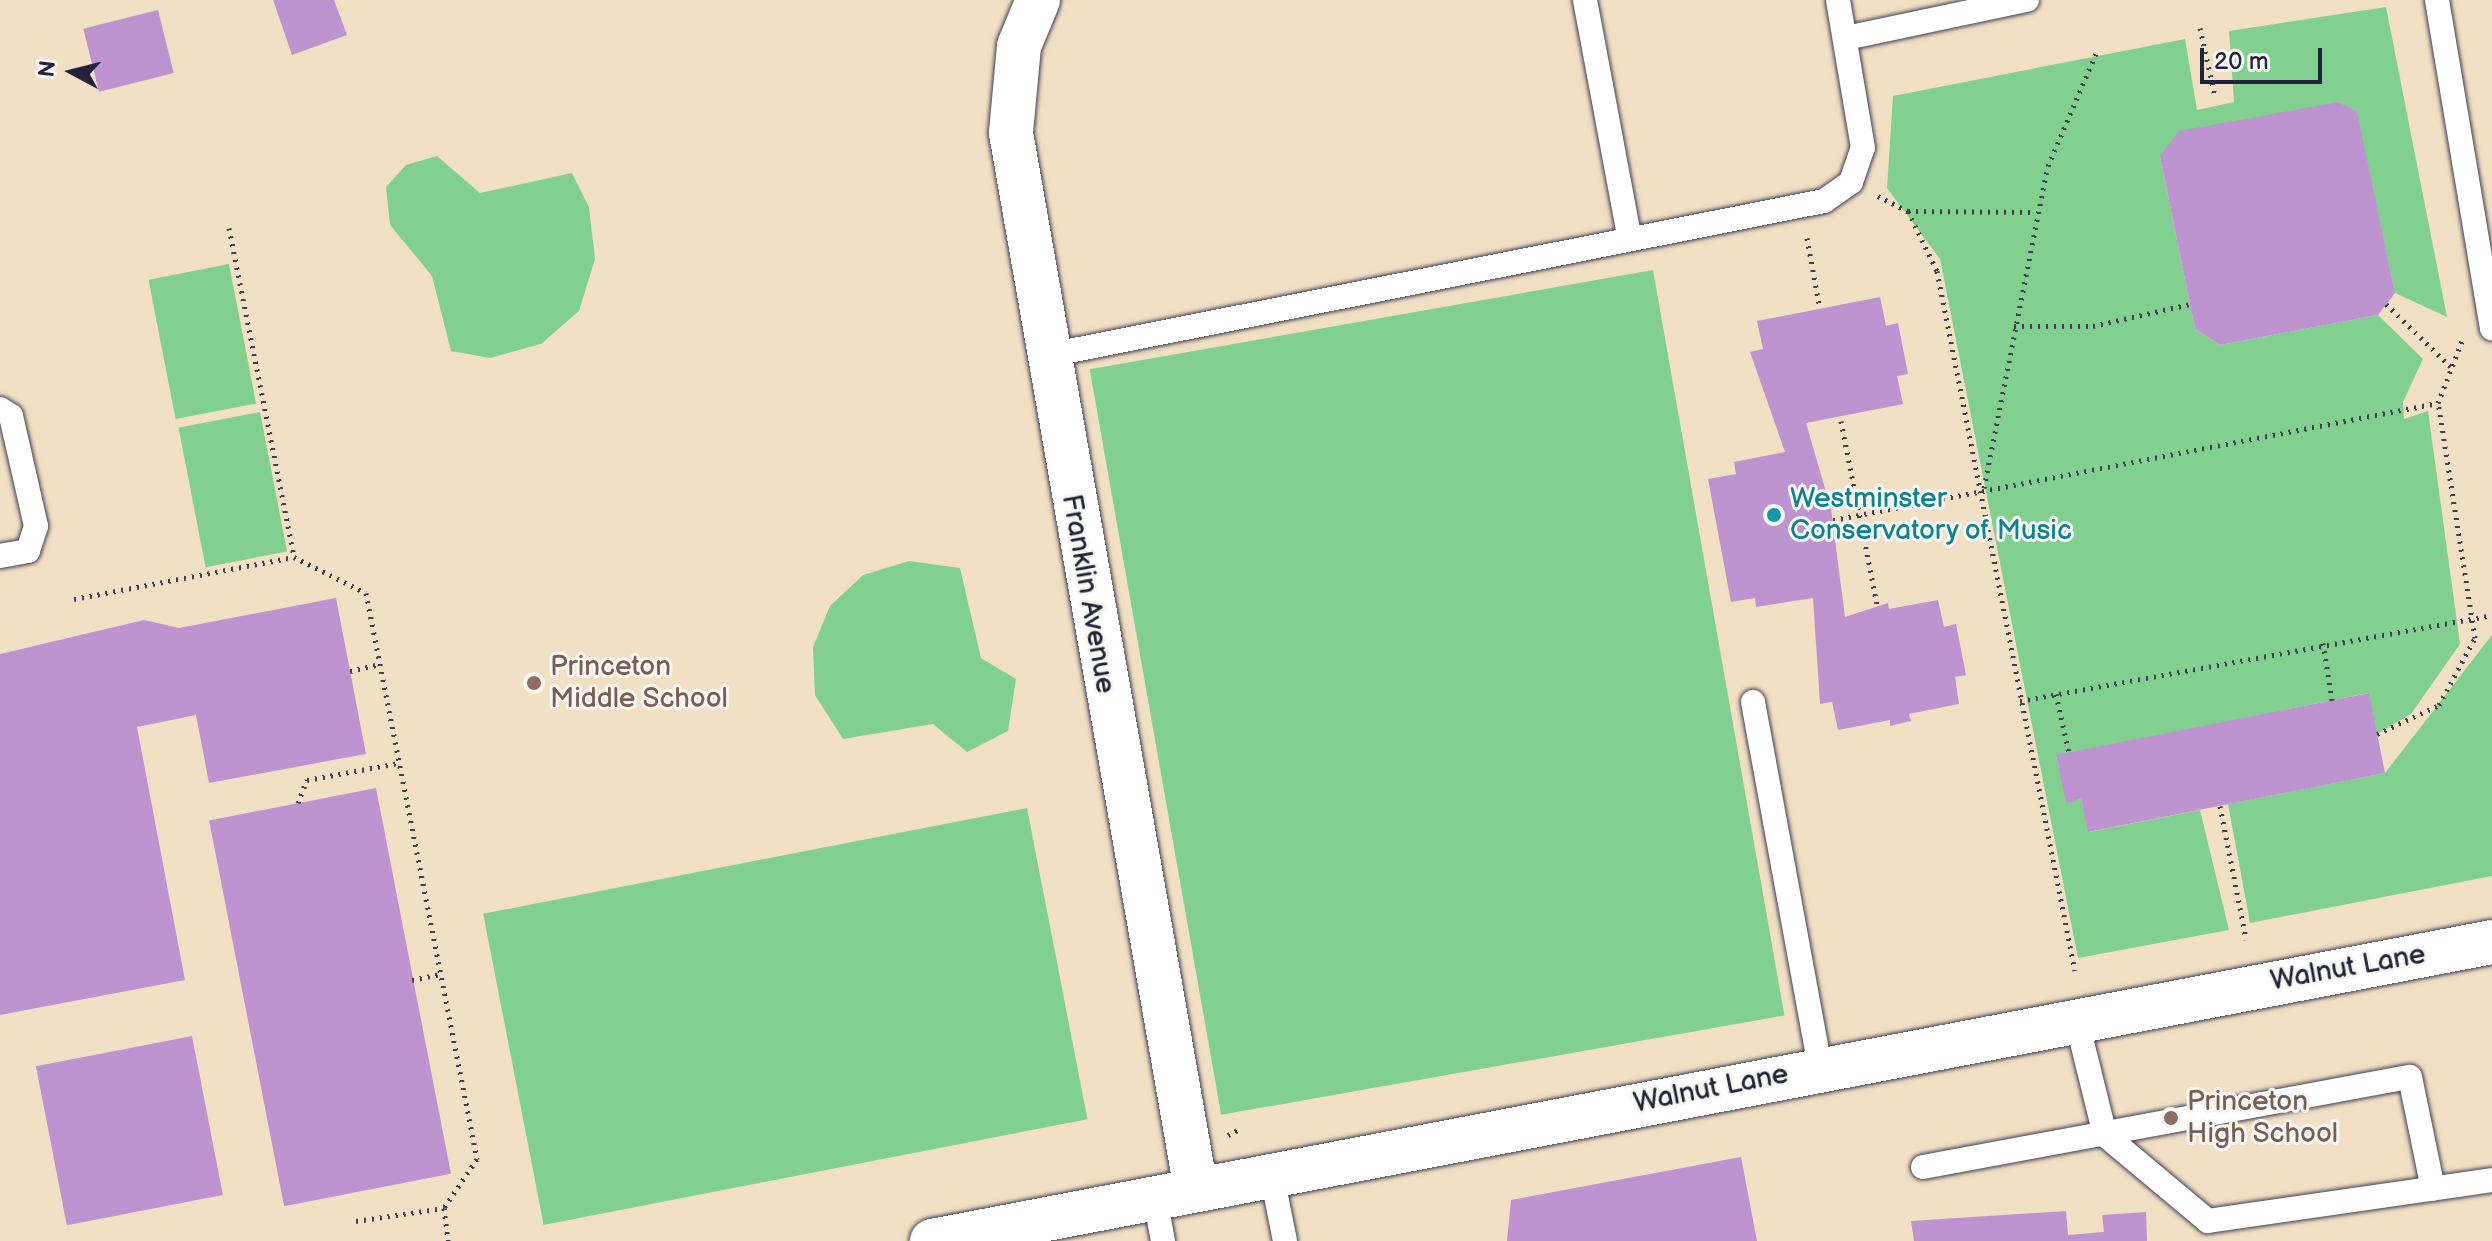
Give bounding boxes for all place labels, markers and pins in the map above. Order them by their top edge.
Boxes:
place label: Westminster Conservatory of Music [1790,482,2074,548]
marker: Westminster Conservatory of Music [1765,506,1783,524]
place label: Princeton Middle School [550,650,728,716]
marker: Princeton Middle School [525,674,543,692]
place label: Princeton High School [2187,1085,2339,1151]
marker: Princeton High School [2162,1109,2180,1127]

